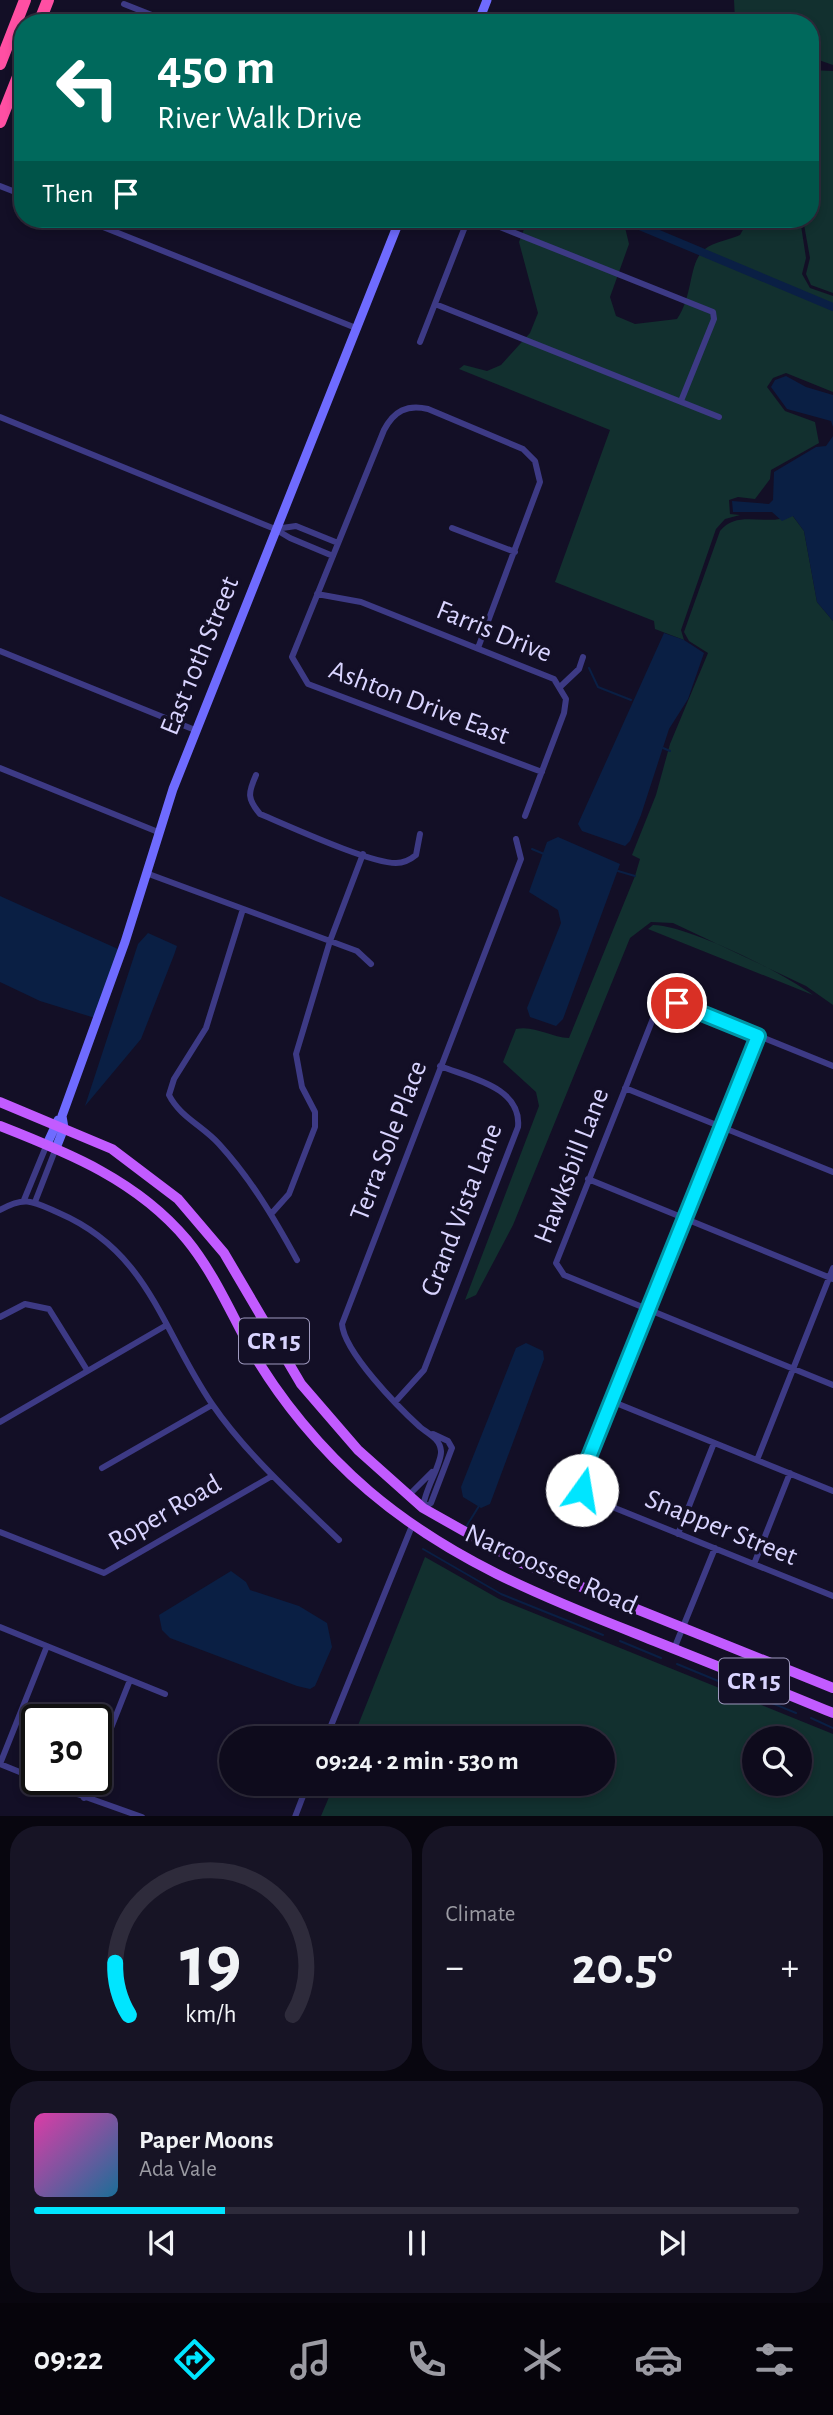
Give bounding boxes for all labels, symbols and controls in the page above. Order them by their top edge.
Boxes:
icon: left [42,42,133,133]
text: 450 m [157,44,275,93]
text: River Walk Drive [157,102,362,134]
icon: arrive [107,175,145,213]
text: Then [42,181,93,207]
street label: East 10th Street [156,573,245,739]
street label: Farris Drive [432,596,556,668]
street label: Ashton Drive East [325,656,513,750]
pin [647,973,707,1033]
icon: arrive [658,984,696,1022]
street label: Terra Sole Place [346,1057,432,1225]
street label: Hawksbill Lane [529,1084,615,1248]
street label: Grand Vista Lane [416,1120,508,1300]
road number: CR 15 [239,1318,309,1364]
position arrow [545,1453,619,1527]
street label: Roper Road [104,1470,226,1556]
street label: Snapper Street [641,1485,801,1571]
street label: Narcoossee Road [461,1520,641,1620]
road number: CR 15 [719,1658,789,1704]
speed limit sign: 30 [21,1704,112,1795]
map controls [742,1726,812,1796]
button: search [742,1726,812,1796]
text: 09:24 · 2 min · 530 m [315,1748,519,1774]
text: Climate [446,1903,515,1926]
text: 19 [180,1927,241,2000]
text: 20.5° [572,1941,673,1993]
text: − [446,1949,464,1987]
text: + [781,1949,799,1987]
text: km/h [185,2001,237,2026]
text: Paper Moons [139,2127,274,2153]
text: Ada Vale [139,2158,217,2181]
icon: previous [143,2224,181,2262]
icon: pause [398,2224,436,2262]
icon: next [653,2224,691,2262]
icon: directions [170,2335,219,2384]
icon: music [286,2335,335,2384]
icon: phone [402,2335,451,2384]
icon: climate [518,2335,567,2384]
icon: car [634,2335,683,2384]
icon: filters [750,2335,799,2384]
text: 09:22 [34,2343,103,2375]

